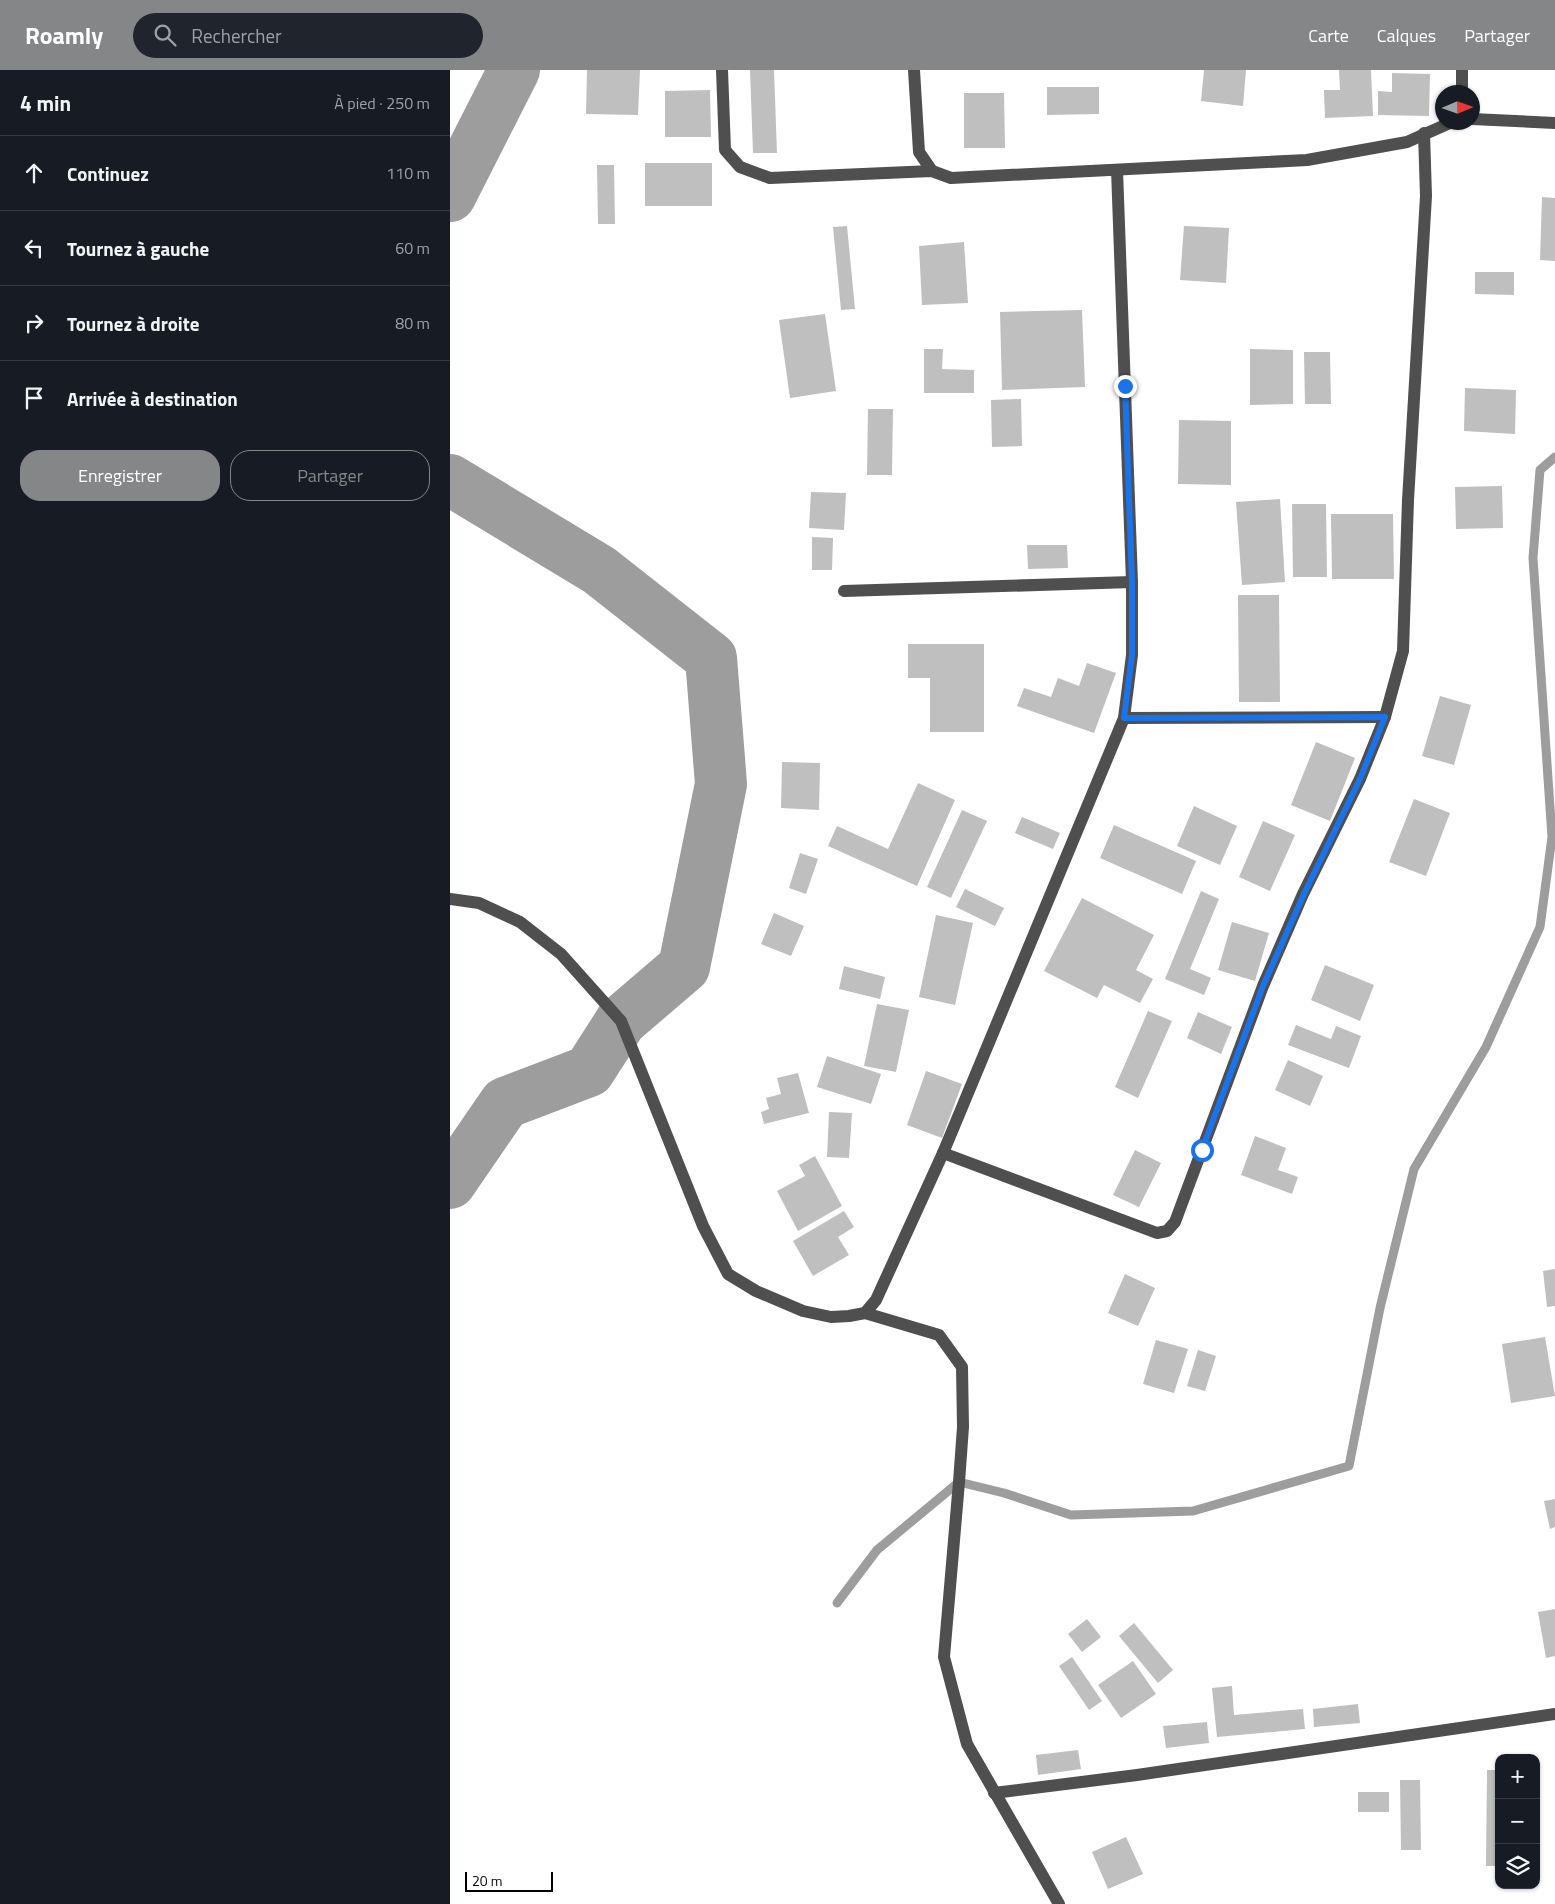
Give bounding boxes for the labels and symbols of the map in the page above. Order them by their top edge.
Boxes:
north arrow [1435,85,1480,130]
route end [1114,375,1137,398]
route start [1191,1139,1214,1162]
scale bar [465,1869,552,1892]

